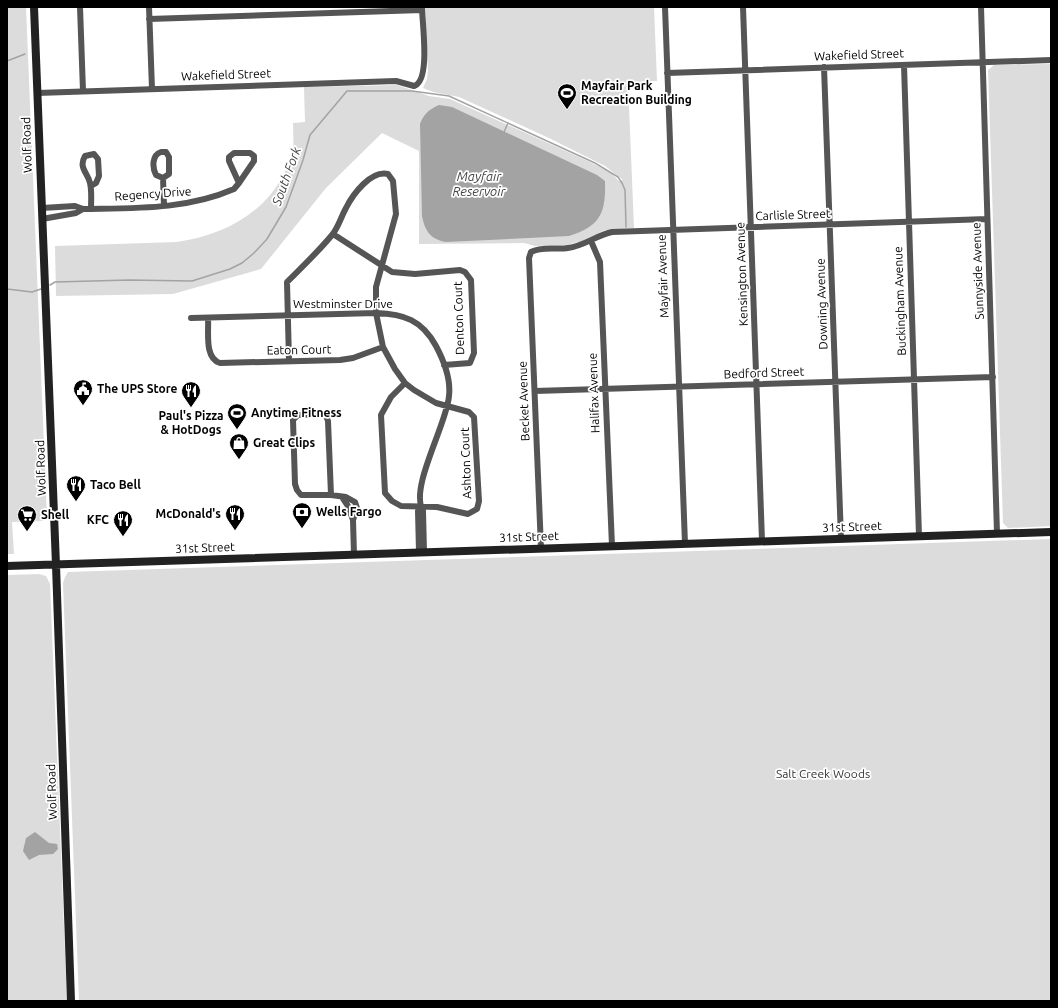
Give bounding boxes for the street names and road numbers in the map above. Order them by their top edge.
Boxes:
street label: Wakefield Street [814,46,904,63]
street label: Wakefield Street [181,66,271,83]
street label: Wolf Road [19,117,34,173]
street label: Regency Drive [114,184,192,203]
street label: Carlisle Street [755,207,831,222]
street label: Kensington Avenue [733,222,750,326]
street label: Sunnyside Avenue [969,222,986,320]
street label: Mayfair Avenue [655,234,670,318]
street label: Buckingham Avenue [891,246,908,356]
street label: Downing Avenue [813,258,830,350]
street label: Denton Court [451,281,466,355]
street label: Westminster Drive [293,297,393,310]
street label: Eaton Court [267,342,332,357]
street label: Halifax Avenue [586,353,601,434]
street label: Becket Avenue [516,361,531,441]
street label: Bedford Street [723,365,805,380]
street label: Ashton Court [458,427,473,499]
street label: Wolf Road [33,440,48,496]
street label: 31st Street [822,519,882,534]
street label: 31st Street [499,529,559,544]
street label: 31st Street [175,540,235,555]
street label: Wolf Road [44,764,59,820]

